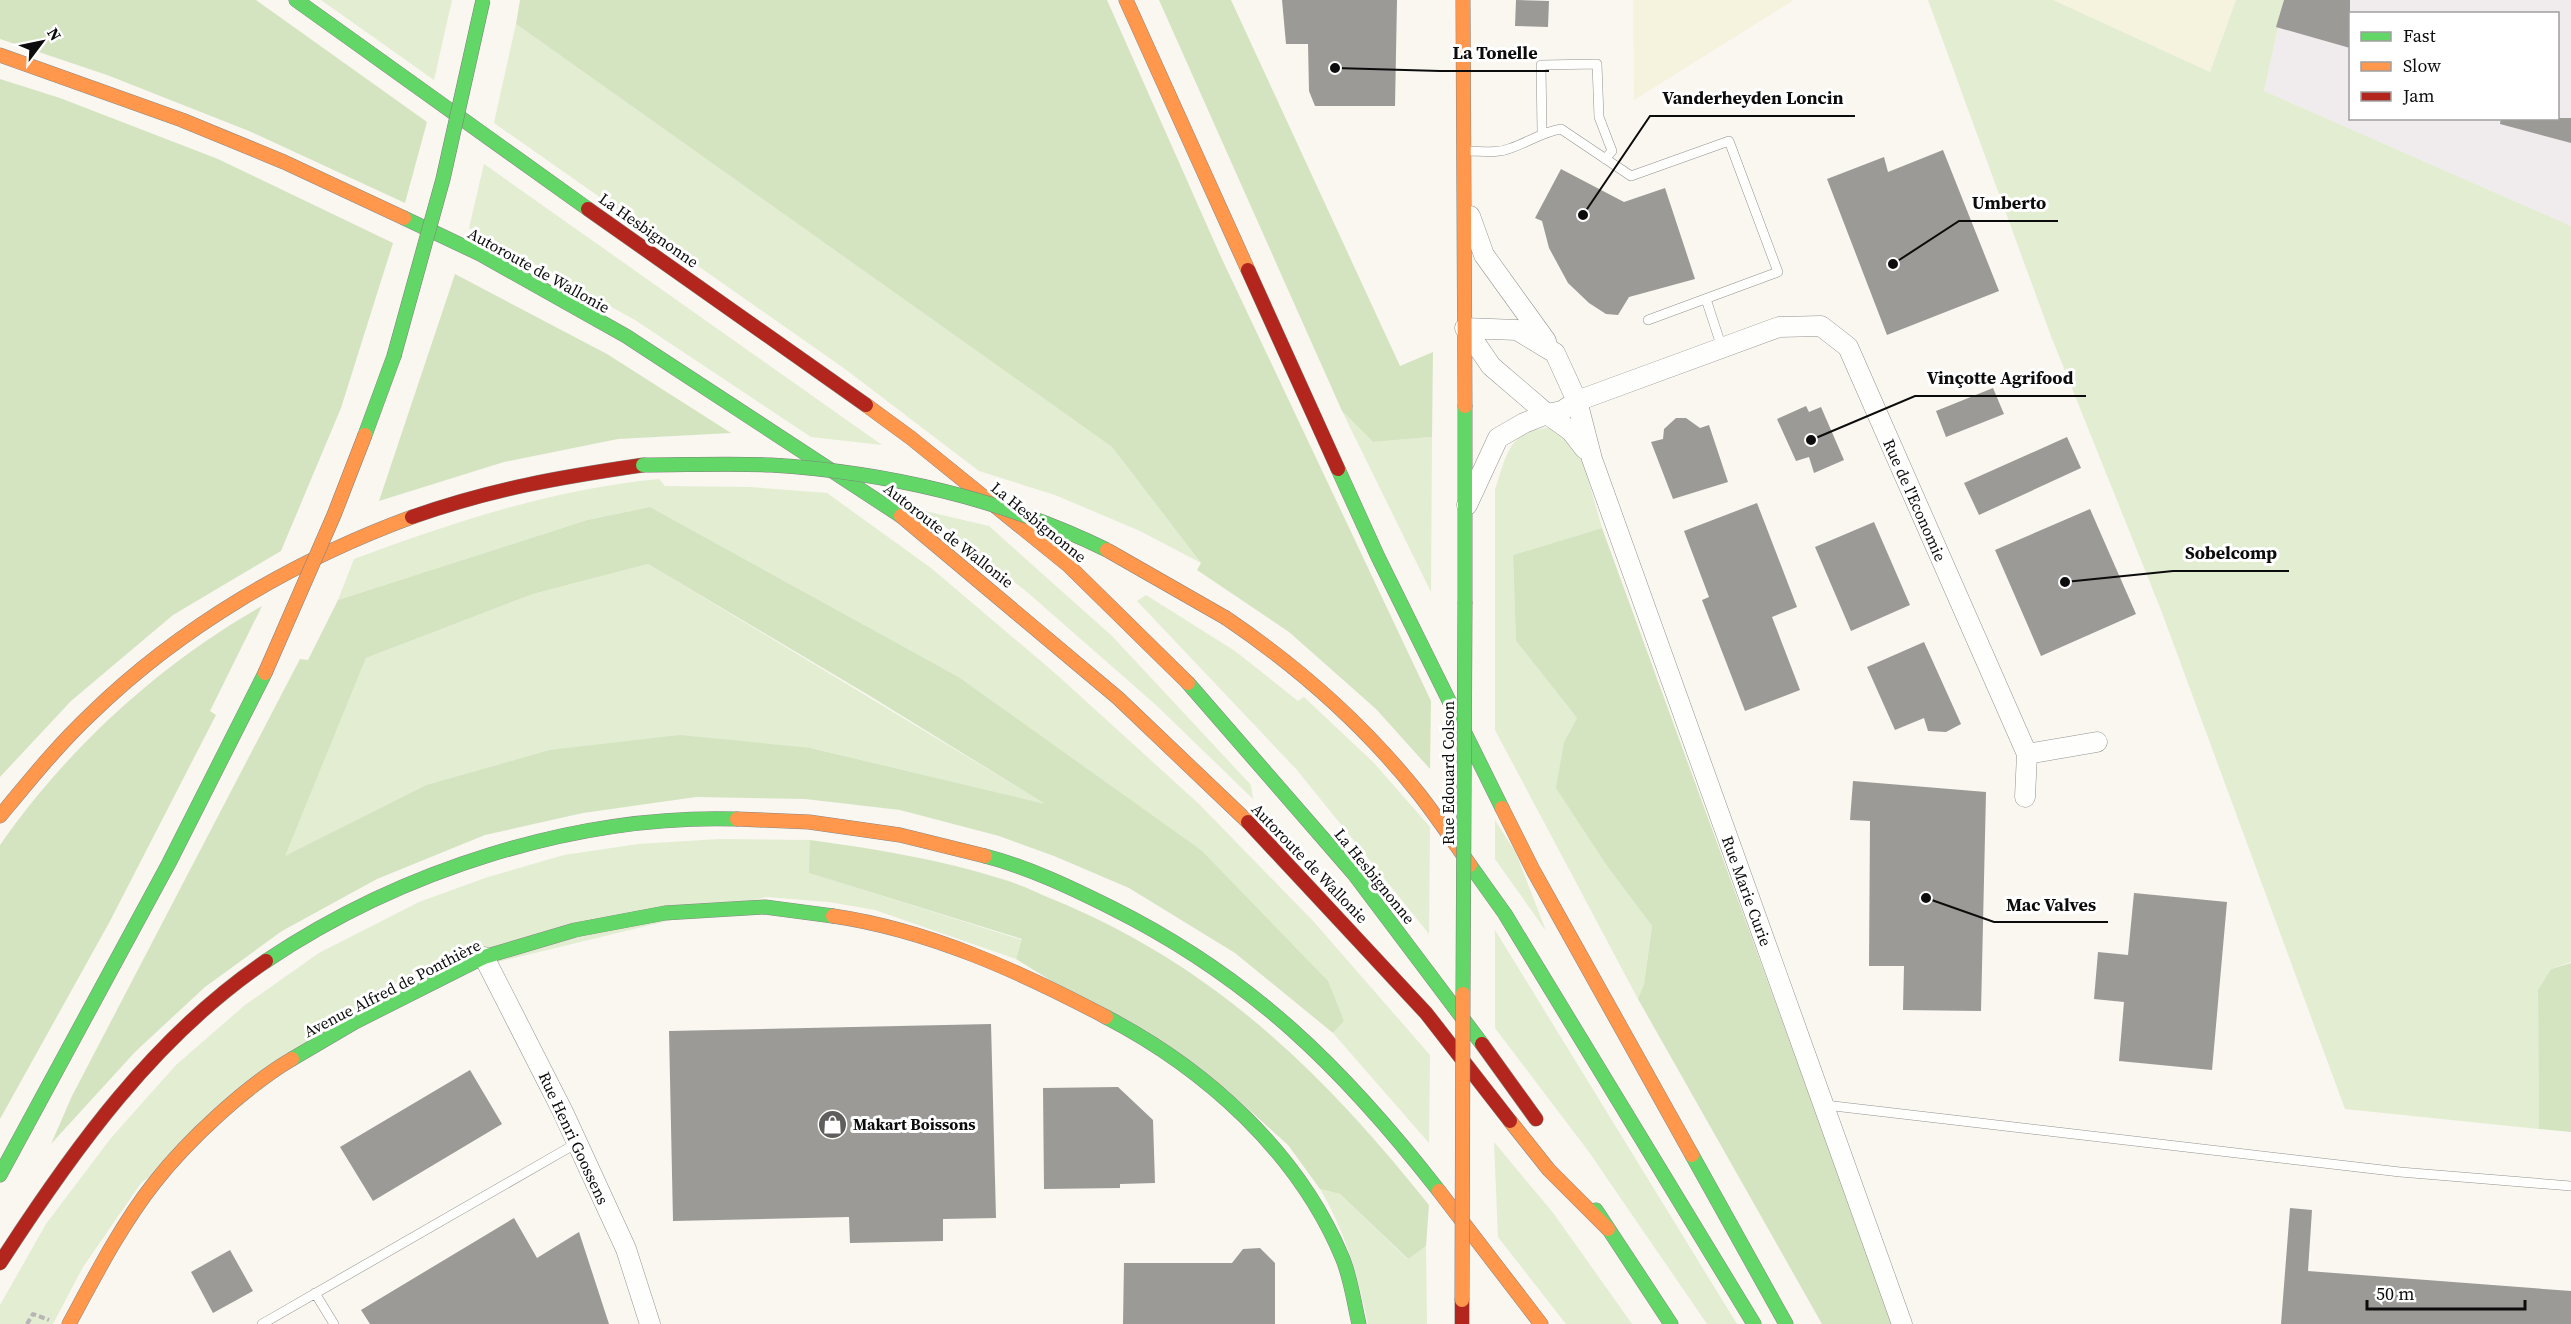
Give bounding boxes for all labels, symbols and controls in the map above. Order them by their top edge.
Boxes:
north arrow [12,12,72,72]
legend [2349,12,2559,120]
text: N [42,23,67,45]
text: Fast [2403,23,2436,48]
callout: La Tonelle [1440,35,1549,71]
text: La Tonelle [1452,40,1538,65]
text: Slow [2403,53,2441,78]
callout: Vanderheyden Loncin [1650,80,1855,116]
text: Jam [2402,83,2435,108]
text: Vanderheyden Loncin [1662,85,1844,110]
callout: Umberto [1959,185,2058,221]
street label: La Hesbignonne [595,187,703,273]
text: Umberto [1972,190,2046,215]
street label: Autoroute de Wallonie [464,222,614,318]
callout: Vinçotte Agrifood [1915,360,2086,396]
text: Vinçotte Agrifood [1927,365,2074,390]
street label: Rue de l'Economie [1878,435,1952,565]
street label: Autoroute de Wallonie [880,477,1018,593]
street label: La Hesbignonne [987,477,1091,567]
callout: Sobelcomp [2173,535,2289,571]
text: Sobelcomp [2185,540,2277,565]
street label: Rue Edouard Colson [1437,701,1459,845]
street label: Autoroute de Wallonie [1247,798,1373,928]
street label: La Hesbignonne [1330,824,1420,928]
street label: Rue Marie Curie [1717,833,1777,949]
callout: Mac Valves [1994,886,2108,922]
text: Mac Valves [2006,892,2096,917]
street label: Avenue Alfred de Ponthière [300,934,484,1042]
street label: Rue Henri Goossens [534,1068,614,1208]
shop icon: Makart Boissons [816,1108,848,1140]
place label: Makart Boissons [853,1113,976,1135]
scale bar [2367,1273,2524,1311]
text: 50 m [2376,1281,2414,1306]

